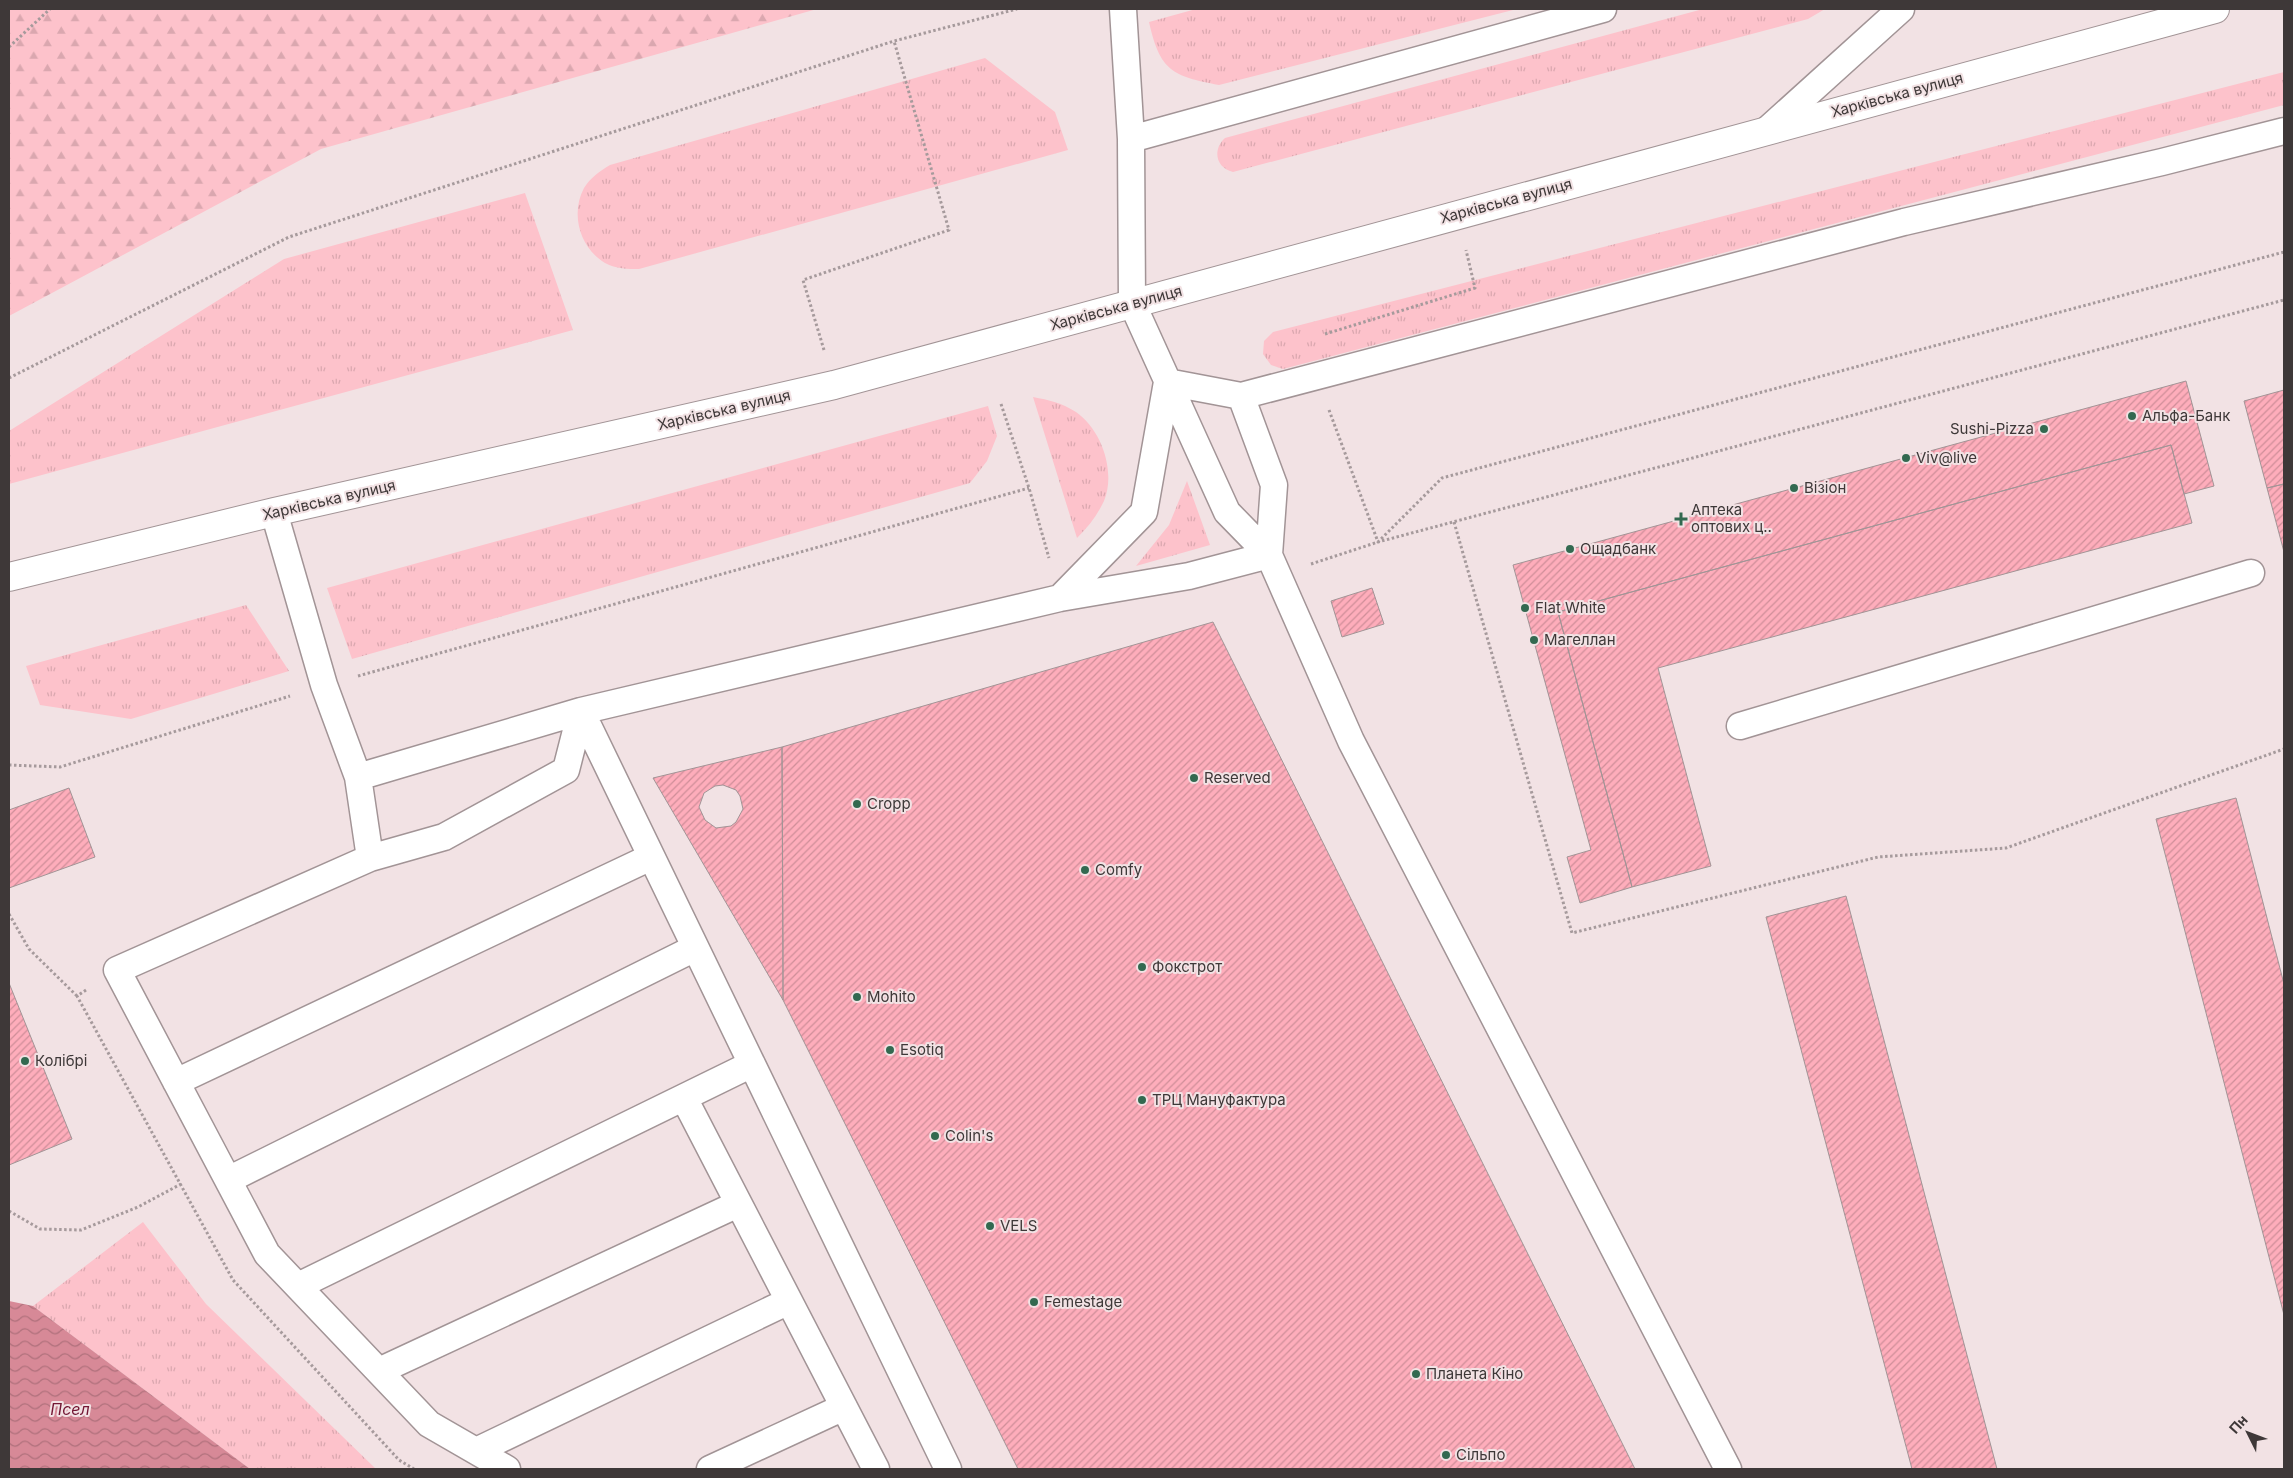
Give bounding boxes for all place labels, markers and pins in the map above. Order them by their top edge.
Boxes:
place label: Альфа-Банк [2142,406,2230,425]
marker: Альфа-Банк [2126,410,2138,422]
place label: Sushi-Pizza [1950,419,2034,438]
marker: Sushi-Pizza [2038,423,2050,435]
place label: Viv@live [1916,448,1977,467]
marker: Viv@live [1900,452,1912,464]
place label: Візіон [1804,478,1846,497]
marker: Візіон [1788,482,1800,494]
place label: Аптека оптових ц.. [1691,500,1772,536]
marker: Аптека оптових ц.. [1675,513,1687,525]
place label: Ощадбанк [1580,539,1656,558]
marker: Ощадбанк [1564,543,1576,555]
place label: Flat White [1535,598,1606,617]
marker: Flat White [1519,602,1531,614]
place label: Магеллан [1544,630,1616,649]
marker: Магеллан [1528,634,1540,646]
place label: Reserved [1204,768,1271,787]
marker: Reserved [1188,772,1200,784]
place label: Cropp [867,794,911,813]
marker: Cropp [851,798,863,810]
place label: Comfy [1095,860,1143,879]
marker: Comfy [1079,864,1091,876]
place label: Фокстрот [1152,957,1222,976]
marker: Фокстрот [1136,961,1148,973]
place label: Mohito [867,987,916,1006]
marker: Mohito [851,991,863,1003]
place label: Esotiq [900,1040,944,1059]
marker: Esotiq [884,1044,896,1056]
place label: Колібрі [35,1051,87,1070]
marker: Колібрі [19,1055,31,1067]
place label: ТРЦ Мануфактура [1152,1090,1286,1109]
marker: ТРЦ Мануфактура [1136,1094,1148,1106]
place label: Colin's [945,1126,994,1145]
marker: Colin's [929,1130,941,1142]
place label: VELS [1000,1216,1037,1235]
marker: VELS [984,1220,996,1232]
place label: Femestage [1044,1292,1122,1311]
marker: Femestage [1028,1296,1040,1308]
place label: Планета Кіно [1426,1364,1523,1383]
marker: Планета Кіно [1410,1368,1422,1380]
place label: Сільпо [1456,1445,1505,1464]
marker: Сільпо [1440,1449,1452,1461]

